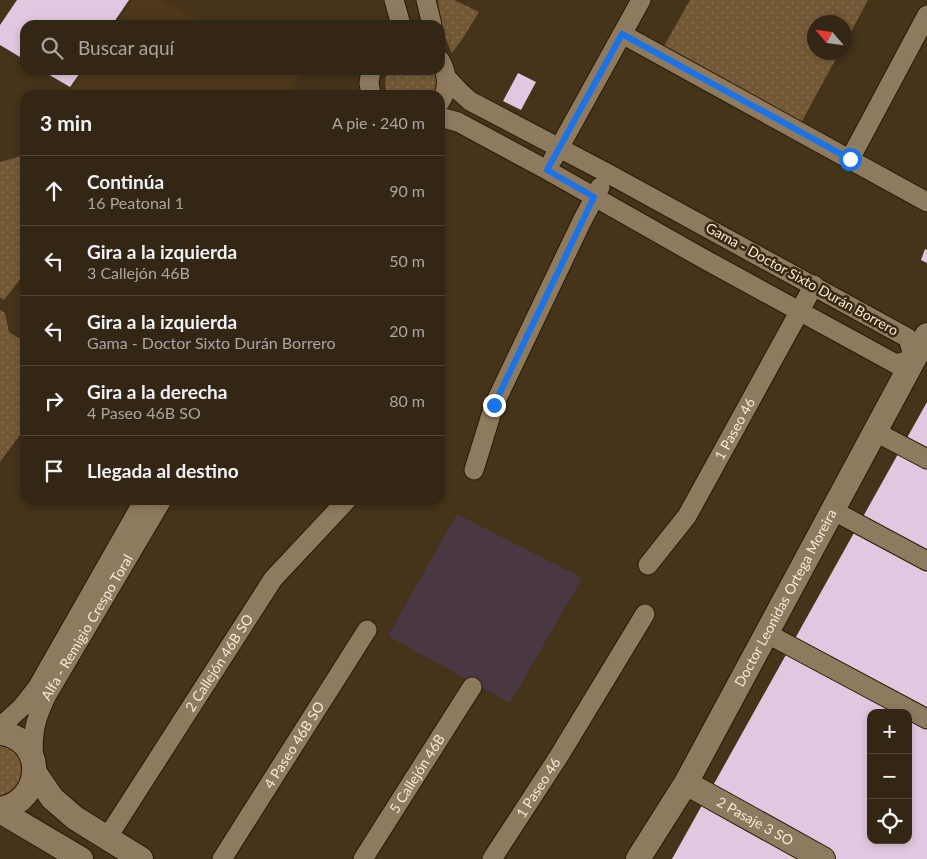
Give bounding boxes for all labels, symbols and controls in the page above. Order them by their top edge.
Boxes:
north arrow [807,15,852,60]
search box [20,20,445,75]
icon: search [38,34,66,62]
text: Buscar aquí [78,36,174,59]
text: 3 min [40,110,92,135]
text: A pie · 240 m [332,113,425,132]
route start [839,148,862,171]
text: Continúa [87,170,164,193]
icon: ahead [40,177,68,205]
text: 90 m [389,181,425,200]
text: 16 Peatonal 1 [87,193,184,212]
street label: Gama - Doctor Sixto Durán Borrero [703,218,902,339]
text: Gira a la izquierda [87,240,237,263]
icon: left [40,247,68,275]
text: 50 m [389,251,425,270]
text: 3 Callejón 46B [87,263,190,282]
text: Gira a la izquierda [87,310,237,333]
icon: left [40,317,68,345]
text: 20 m [389,321,425,340]
text: Gama - Doctor Sixto Durán Borrero [87,333,336,352]
text: Gira a la derecha [87,380,227,403]
icon: right [40,387,68,415]
text: 80 m [389,391,425,410]
route end [483,394,506,417]
street label: 1 Paseo 46 [711,395,758,463]
text: 4 Paseo 46B SO [87,403,201,422]
icon: arrive [40,457,68,485]
text: Llegada al destino [87,459,239,482]
street label: Doctor Leonidas Ortega Moreira [730,506,840,689]
street label: Alfa - Remigio Crespo Toral [37,551,136,703]
street label: 2 Callejón 46B SO [181,611,256,715]
street label: 4 Paseo 46B SO [260,698,328,791]
map controls [867,709,912,844]
button: + [867,709,912,754]
street label: 5 Callejón 46B [385,731,448,816]
street label: 1 Paseo 46 [512,754,564,821]
button: − [867,754,912,799]
street label: 2 Pasaje 3 SO [714,793,797,849]
button: locate [867,799,912,844]

